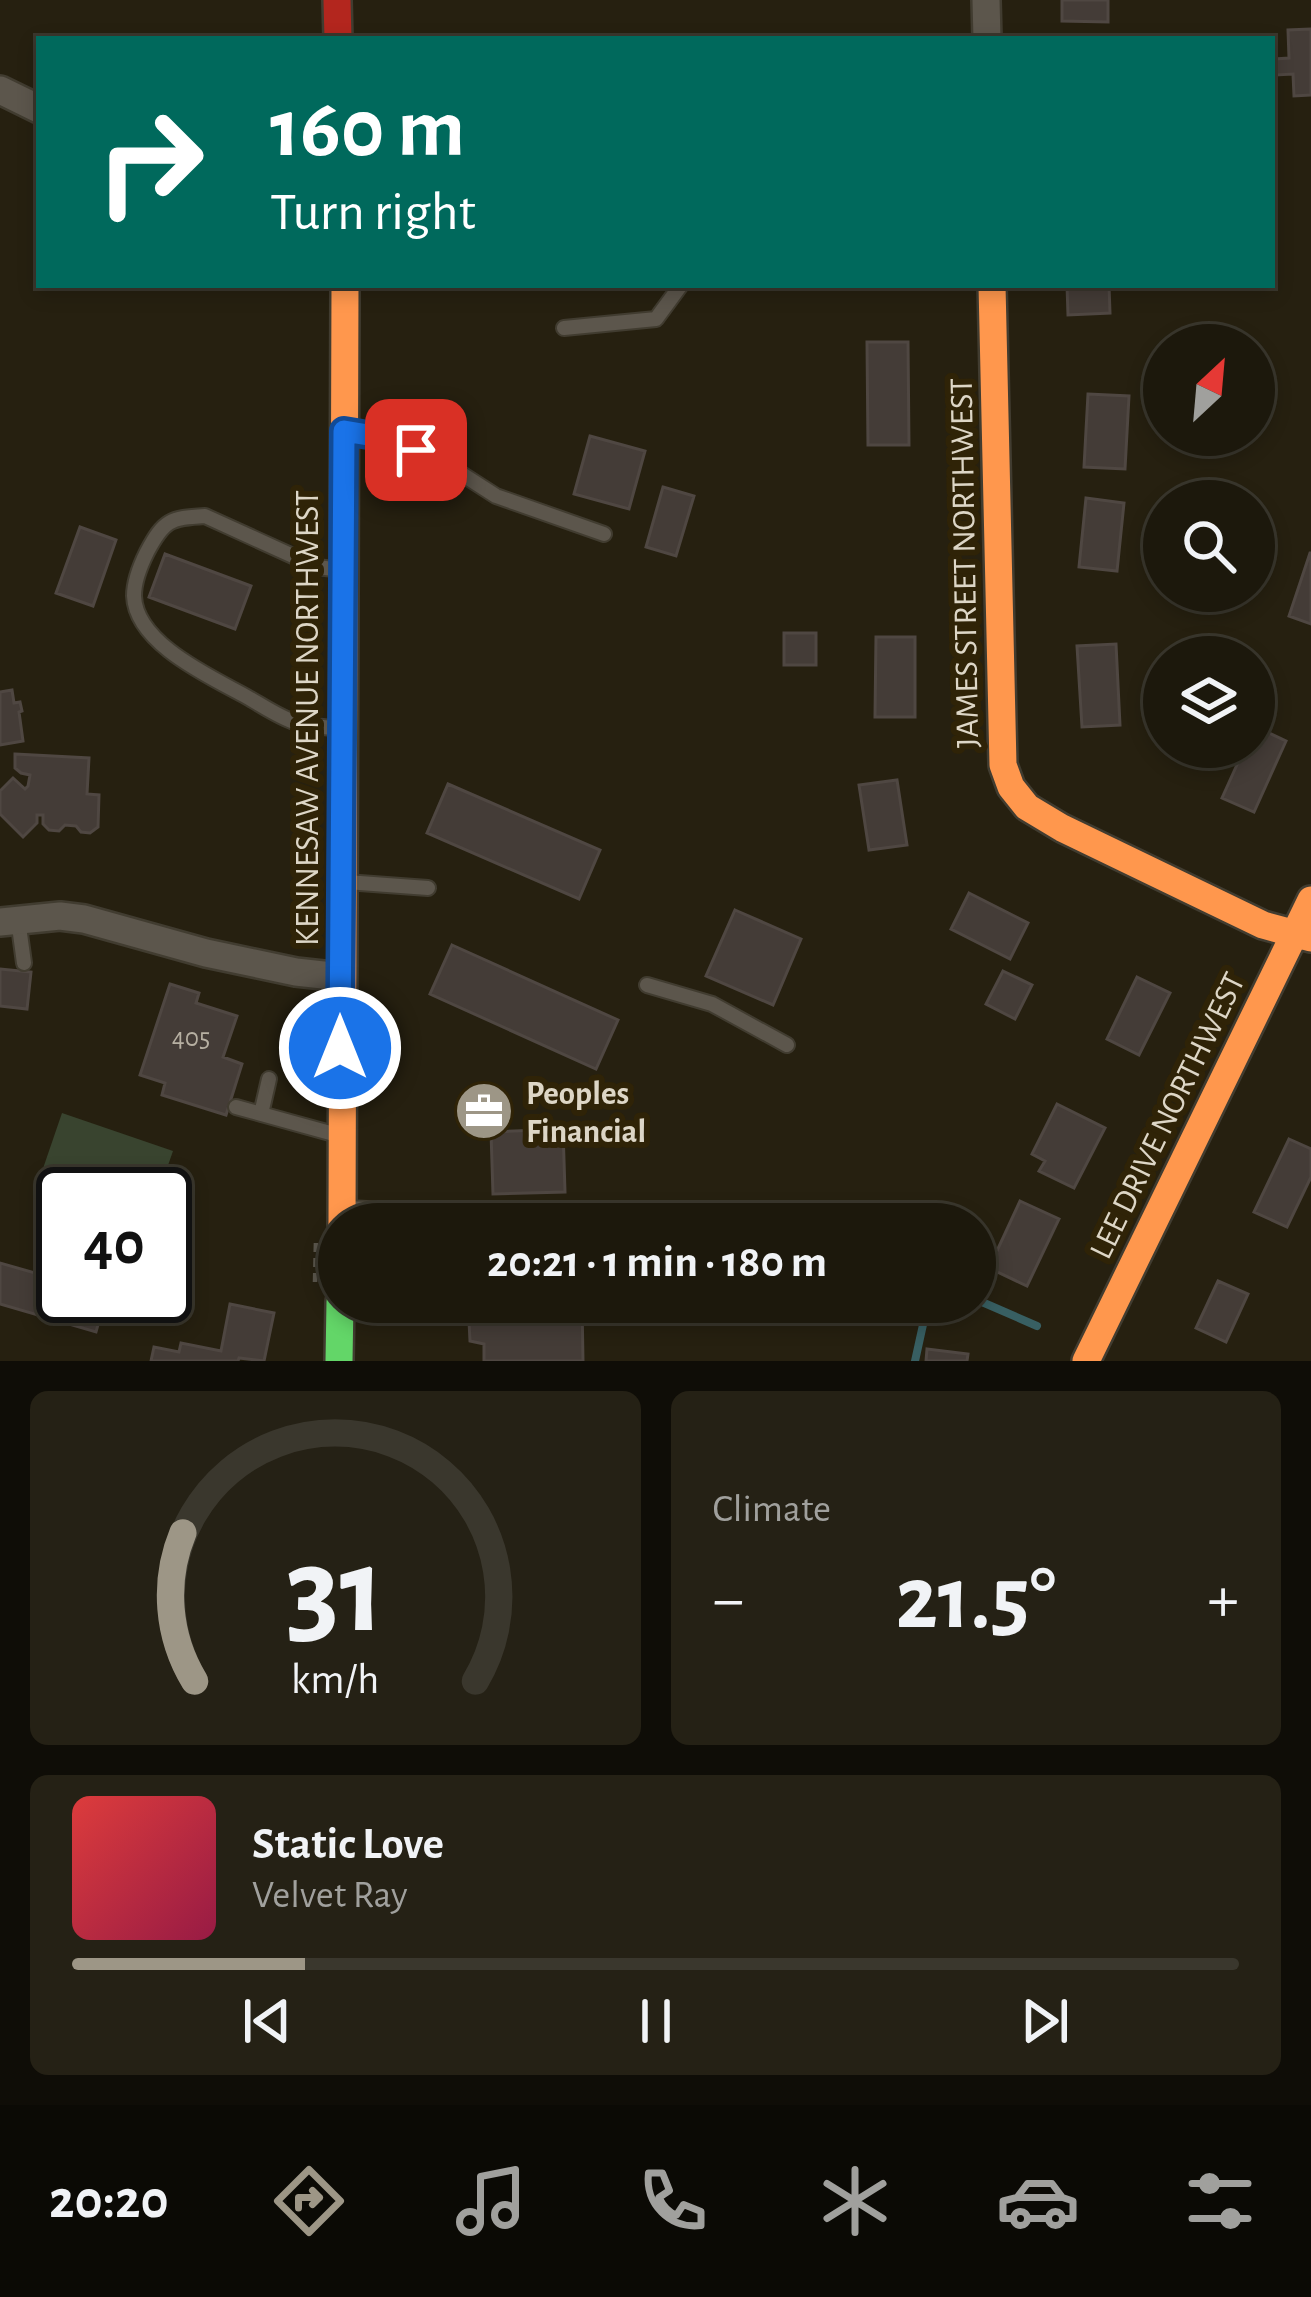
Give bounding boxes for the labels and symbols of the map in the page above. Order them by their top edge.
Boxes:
north arrow [1143,324,1275,456]
street label: JAMES STREET NORTHWEST [946,378,985,748]
pin [365,399,467,501]
street label: KENNESAW AVENUE NORTHWEST [292,490,325,946]
street label: LEE DRIVE NORTHWEST [1085,968,1252,1264]
position arrow [277,985,403,1111]
house number: 405 [172,1024,210,1051]
place label: Peoples Financial [526,1078,646,1149]
office icon: Peoples Financial [453,1080,515,1142]
speed limit sign: 40 [36,1167,192,1323]

